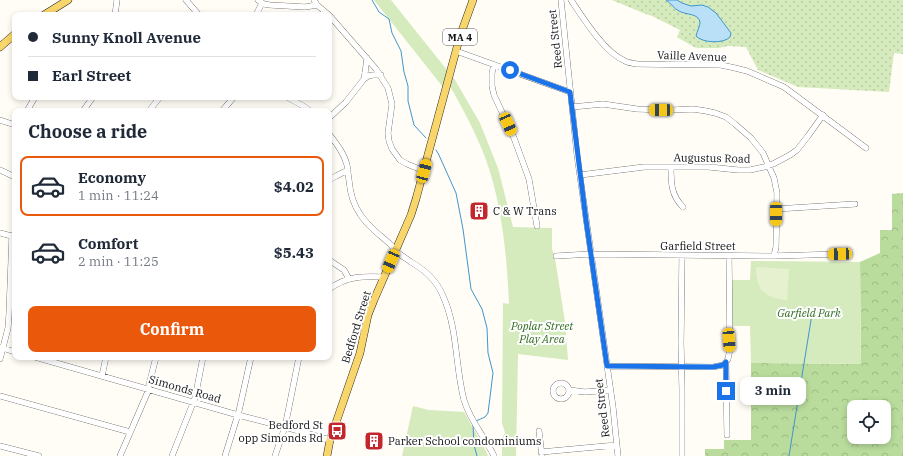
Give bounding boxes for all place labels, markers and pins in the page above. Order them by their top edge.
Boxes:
building icon: C & W Trans [468,200,490,222]
place label: C & W Trans [493,204,557,218]
place label: Bedford St opp Simonds Rd [239,418,323,445]
bus stop icon: Bedford St opp Simonds Rd [326,420,348,442]
building icon: Parker School condominiums [363,430,385,452]
place label: Parker School condominiums [388,434,541,448]

